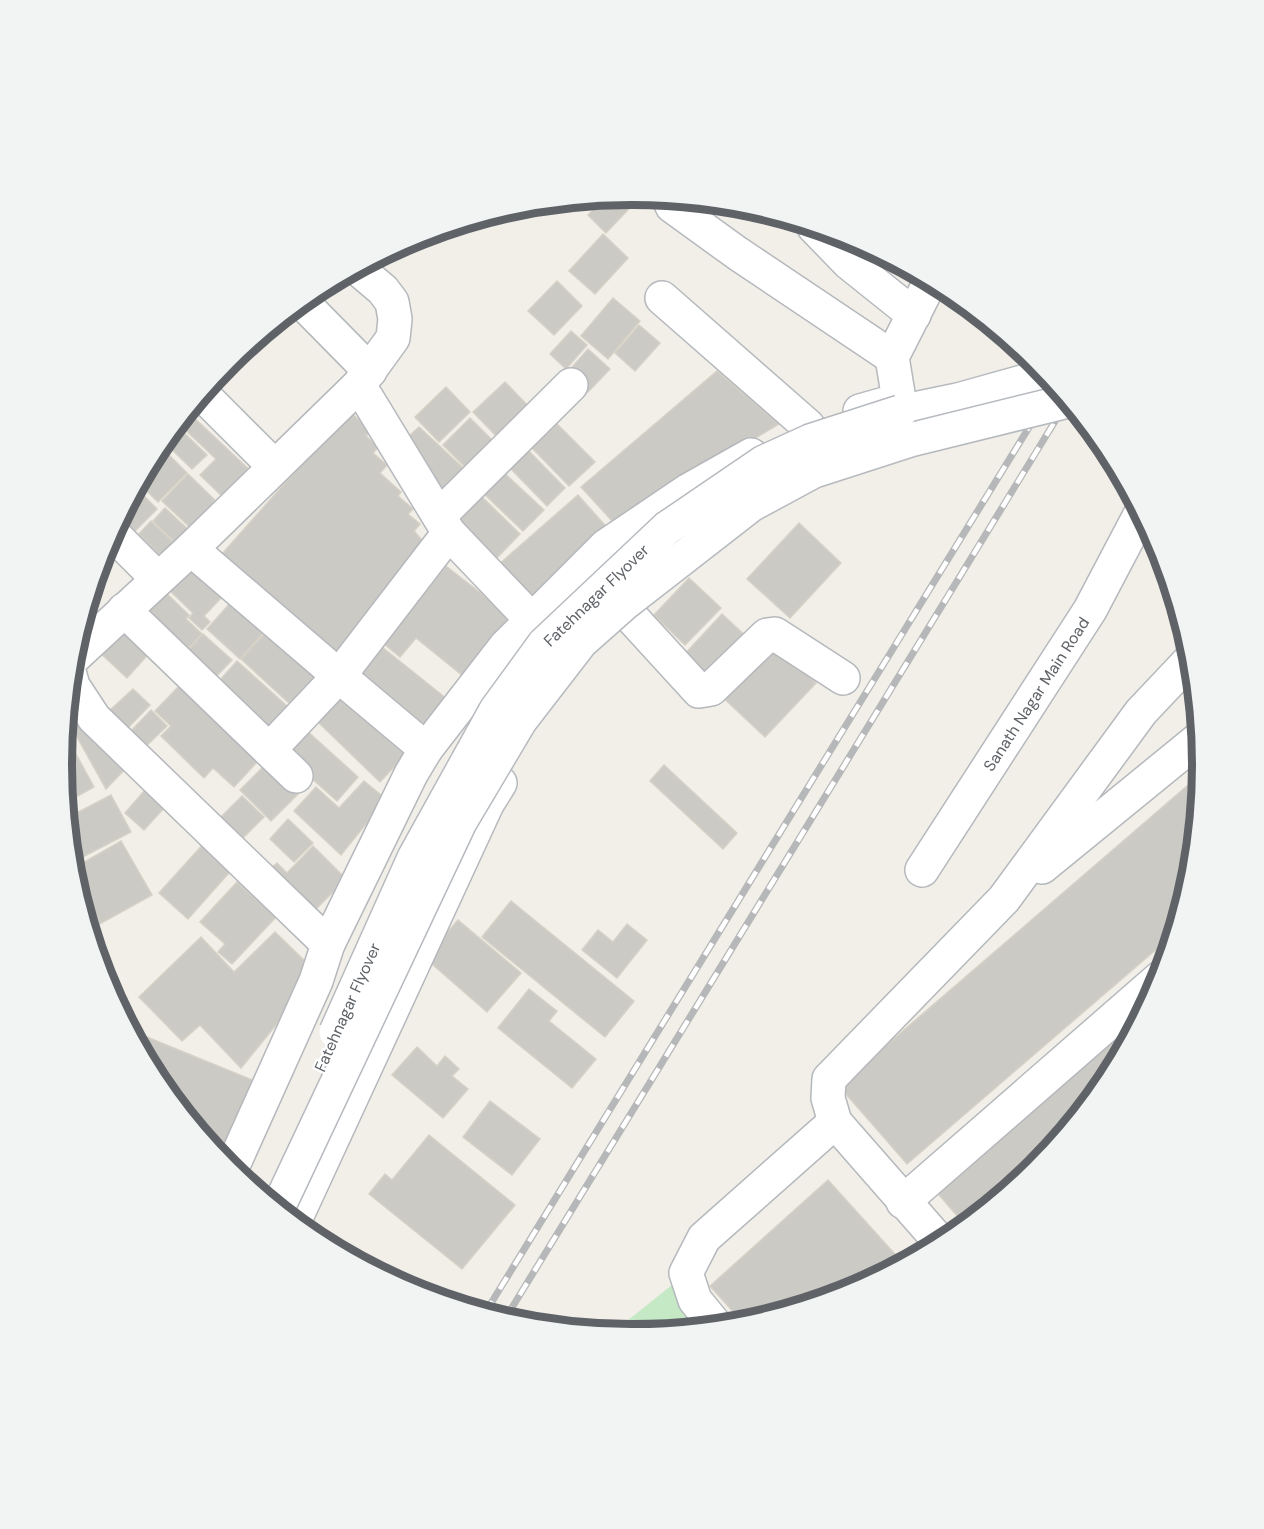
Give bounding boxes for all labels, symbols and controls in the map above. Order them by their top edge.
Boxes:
street label: Fatehnagar Flyover [539,540,654,651]
street label: Sanath Nagar Main Road [979,613,1094,775]
street label: Fatehnagar Flyover [310,939,385,1075]

